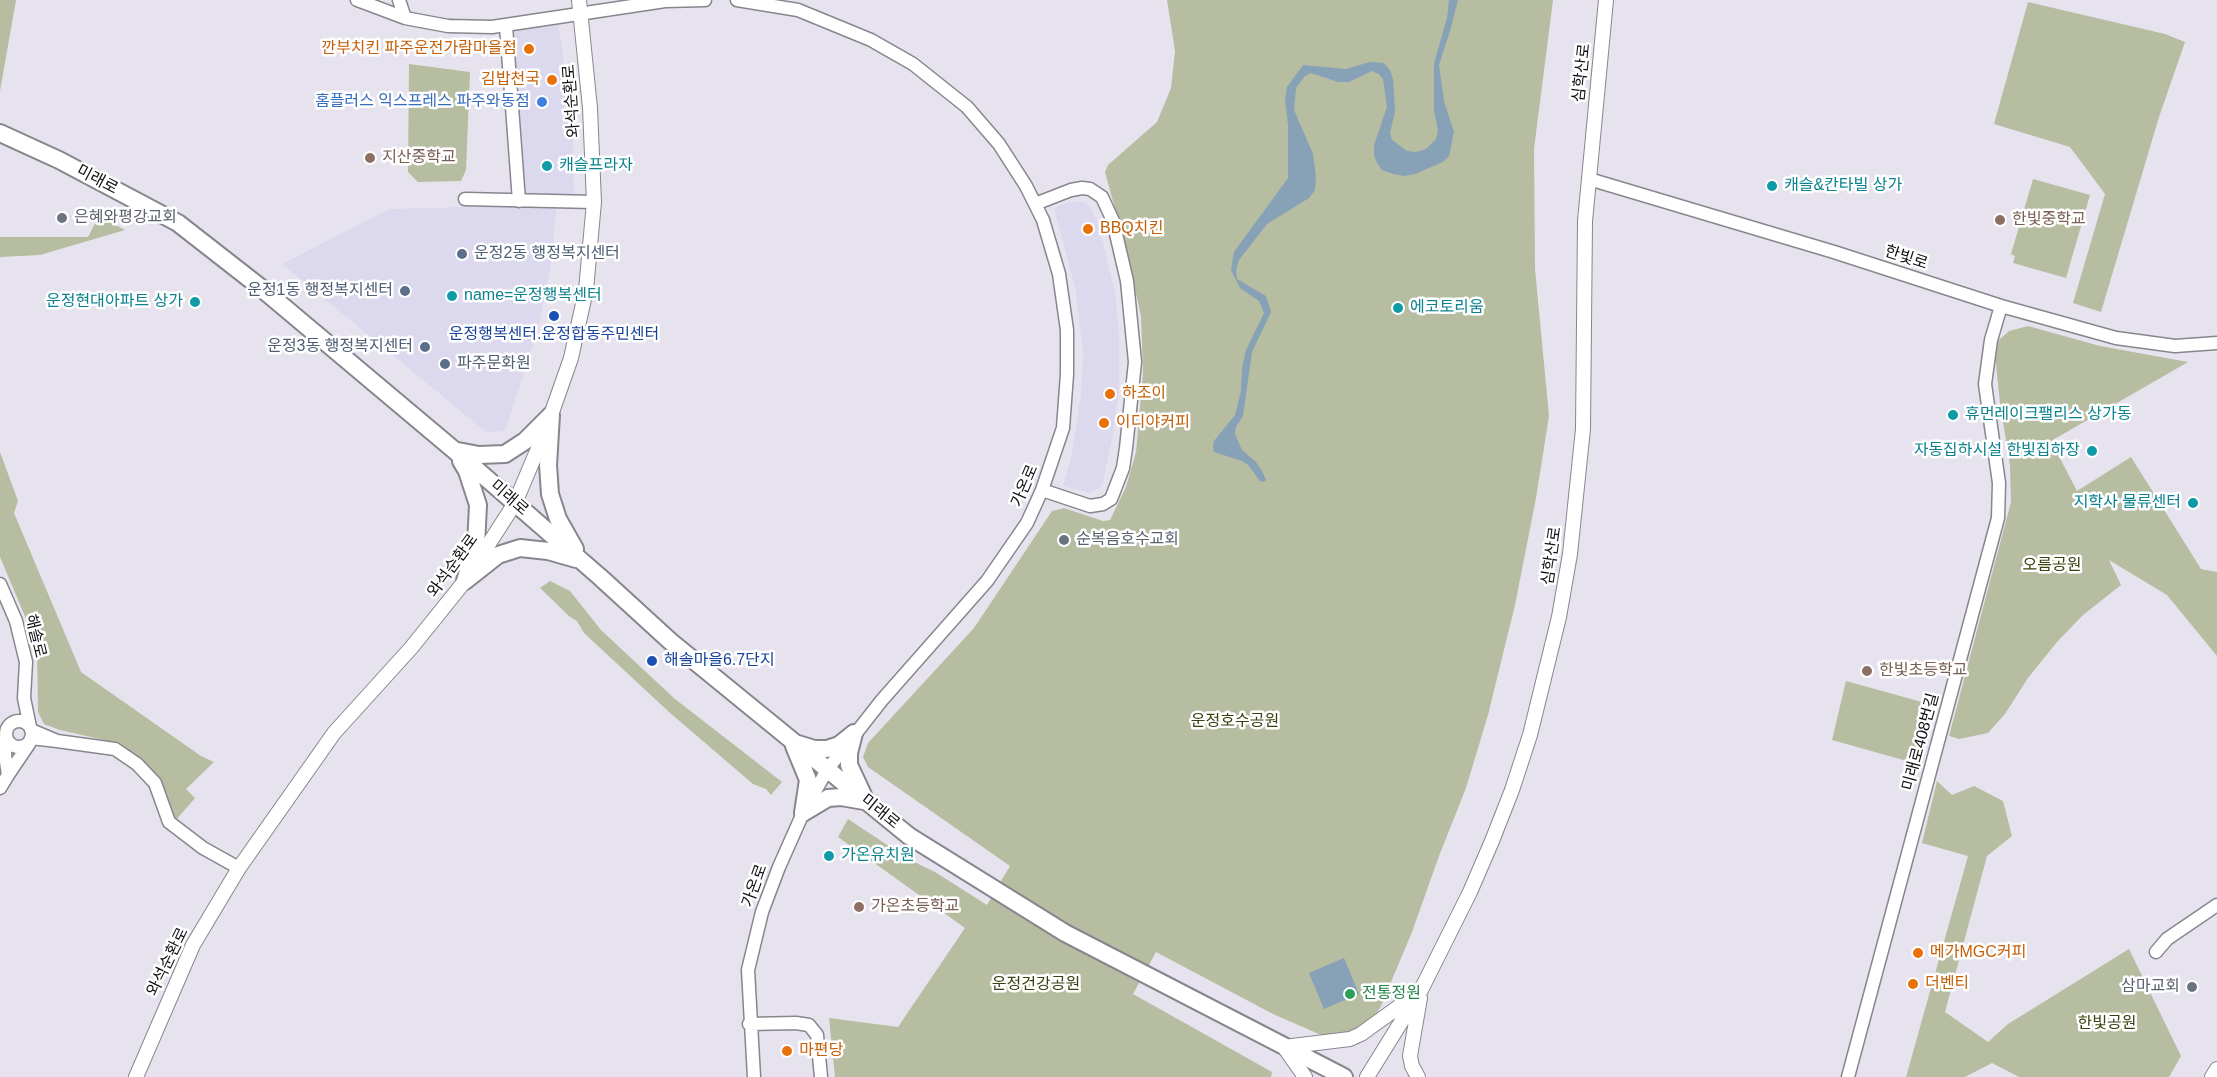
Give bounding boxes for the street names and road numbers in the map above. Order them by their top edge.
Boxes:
street label: 심학산로 [1569,43,1595,103]
street label: 와석순환로 [560,64,584,138]
street label: 미래로 [73,161,121,199]
street label: 한빛로 [1882,242,1930,274]
street label: 가온로 [1008,462,1042,510]
street label: 미래로 [486,476,532,520]
street label: 심학산로 [1538,526,1566,586]
street label: 와석순환로 [424,531,482,601]
street label: 해솔로 [20,612,50,660]
street label: 미래로408번길 [1899,691,1943,793]
street label: 미래로 [857,791,903,833]
street label: 가온로 [738,862,772,910]
street label: 와석순환로 [143,925,193,999]

